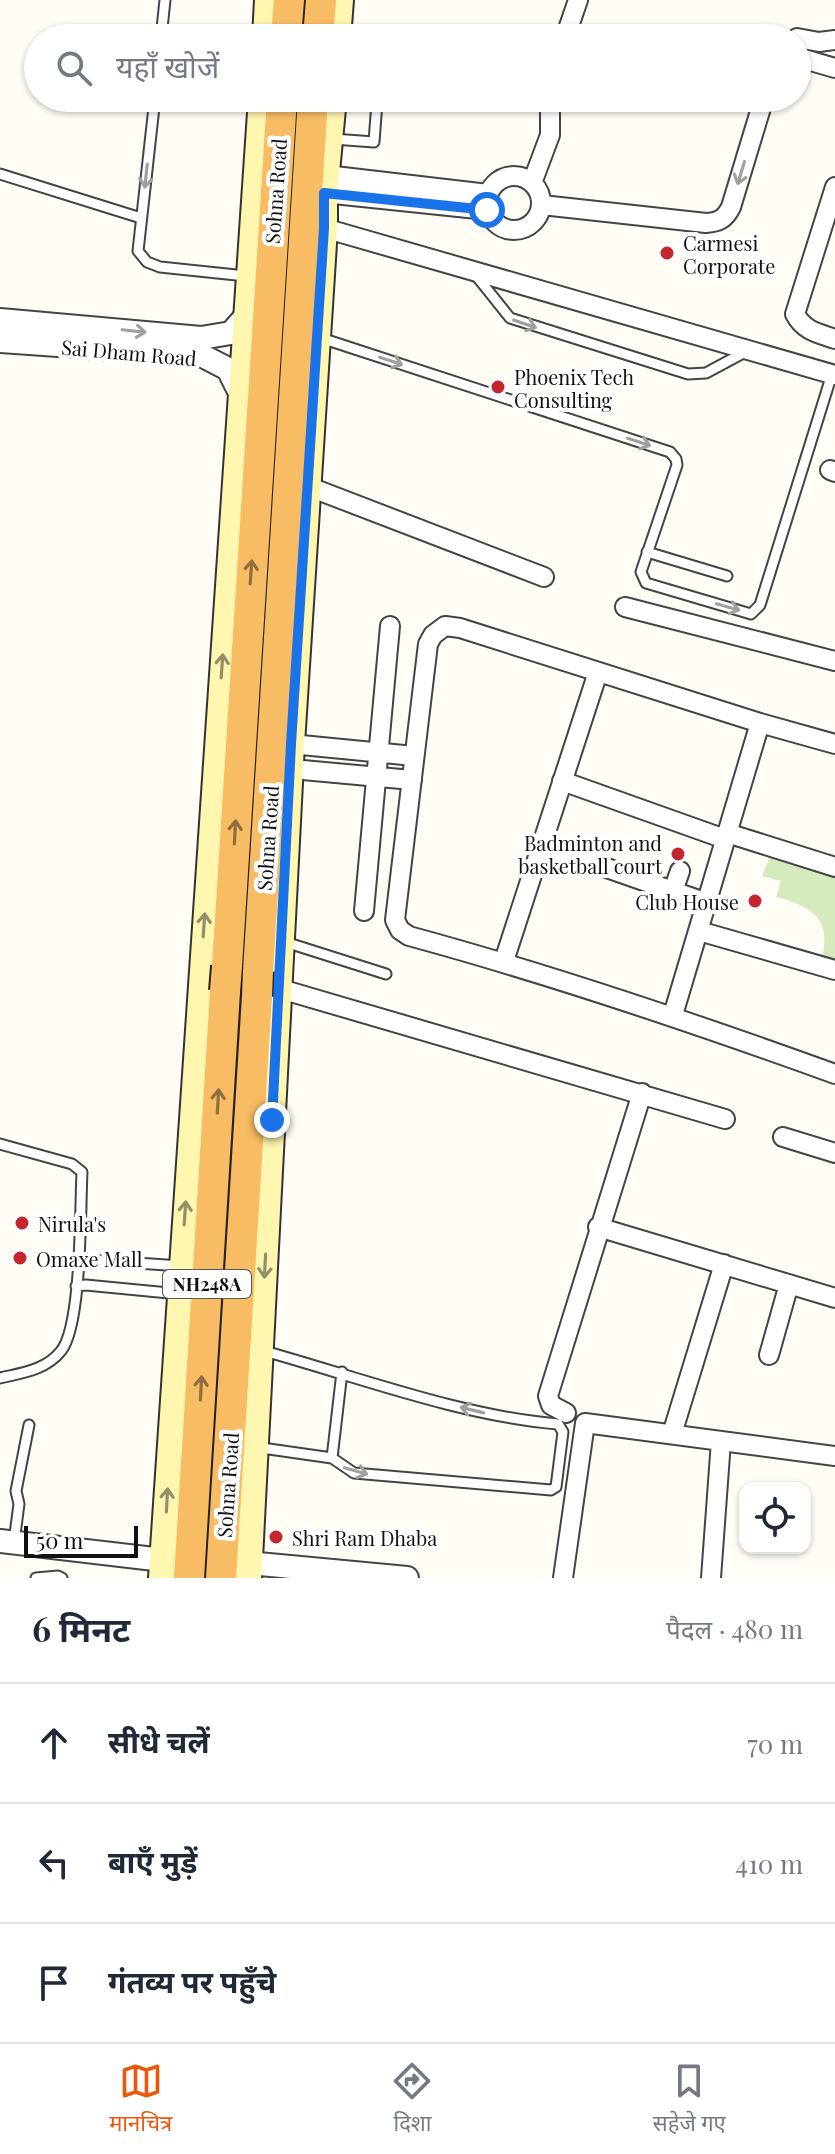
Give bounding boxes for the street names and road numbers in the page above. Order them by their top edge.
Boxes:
street label: Sohna Road [258,137,292,245]
street label: Sai Dham Road [60,333,198,371]
street label: Sohna Road [250,784,284,892]
road number: NH248A [163,1270,251,1298]
street label: Sohna Road [210,1431,244,1539]

